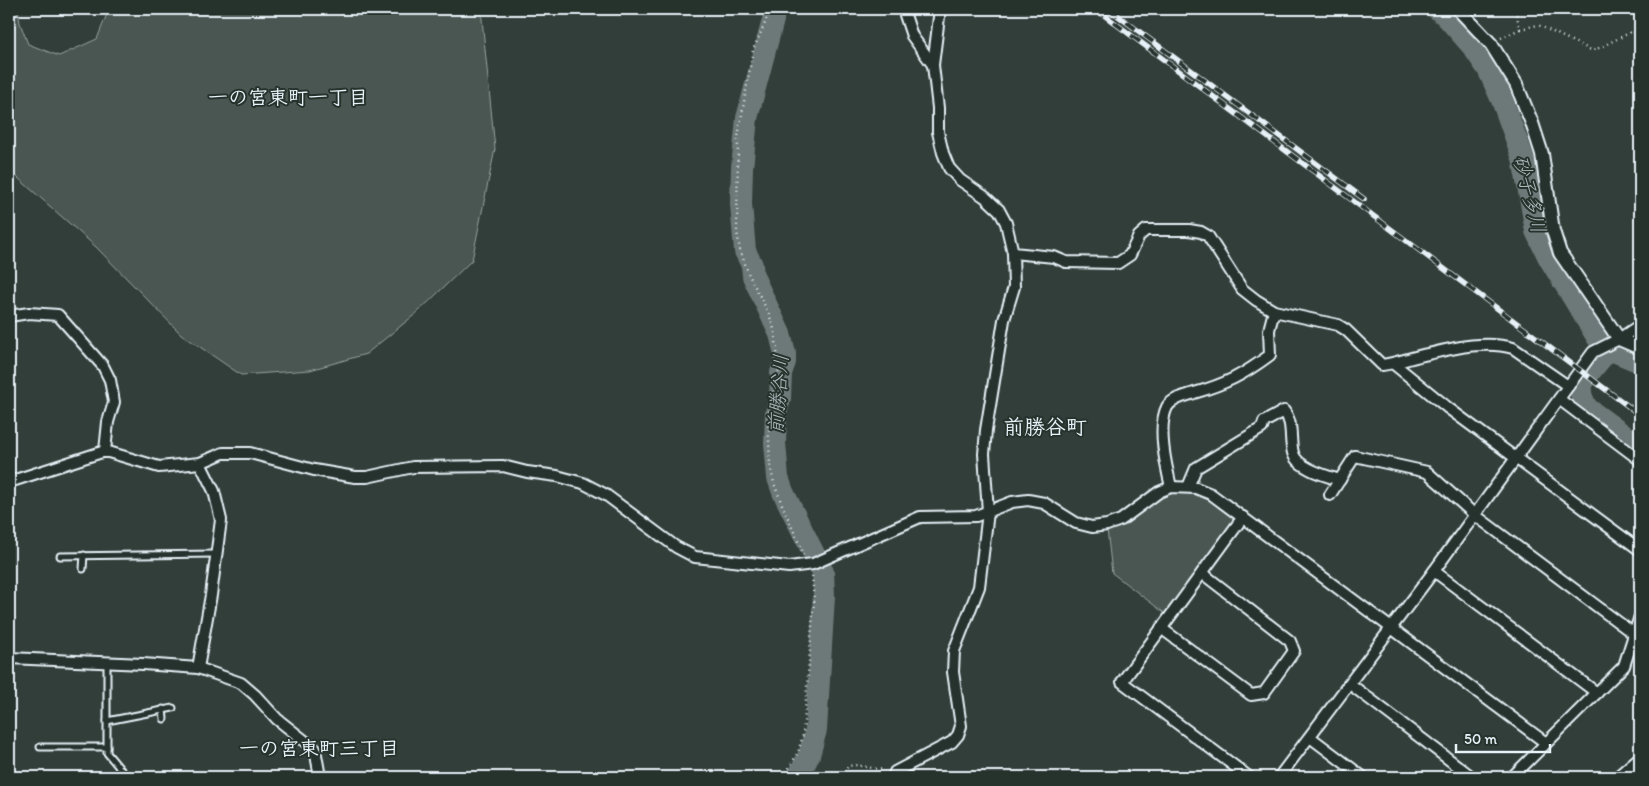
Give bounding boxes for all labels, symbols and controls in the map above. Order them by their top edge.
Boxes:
district label: 一の宮東町一丁目 [208,85,368,109]
water label: 砂子多川 [1509,152,1551,236]
water label: 前勝谷川 [763,353,793,435]
district label: 前勝谷町 [1003,414,1087,439]
scale bar [1456,721,1550,753]
text: 50 m [1464,730,1497,748]
district label: 一の宮東町三丁目 [239,736,399,760]

